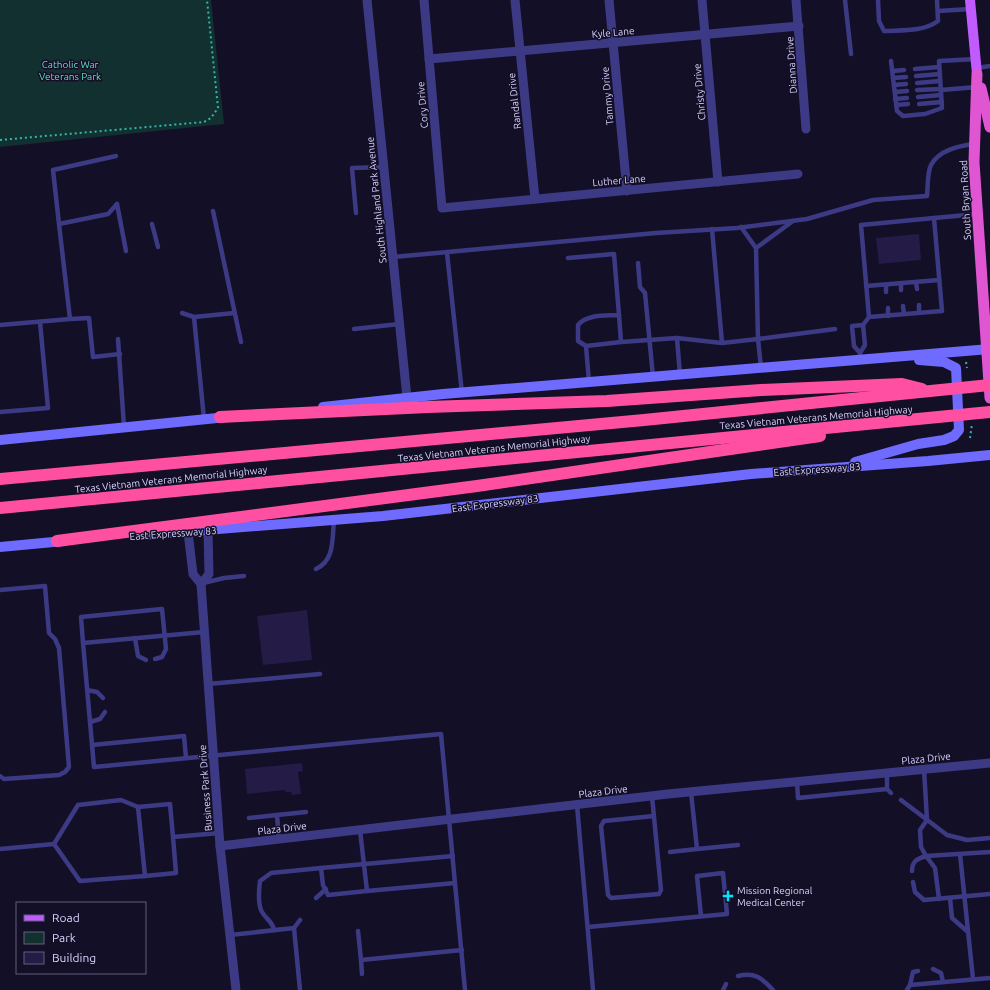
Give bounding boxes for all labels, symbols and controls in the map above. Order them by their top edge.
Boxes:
street label: Kyle Lane [591,25,635,40]
street label: Dianna Drive [784,36,799,94]
park label: Catholic War Veterans Park [39,59,101,82]
street label: Christy Drive [692,63,707,121]
street label: Tammy Drive [599,66,616,125]
street label: Randal Drive [506,72,523,130]
street label: Cory Drive [415,81,430,129]
street label: South Highland Park Avenue [364,136,389,264]
street label: South Bryan Road [958,160,973,240]
street label: Luther Lane [592,173,646,188]
street label: Texas Vietnam Veterans Memorial Highway [719,404,913,431]
street label: Texas Vietnam Veterans Memorial Highway [397,433,591,464]
street label: East Expressway 83 [773,461,861,478]
street label: Texas Vietnam Veterans Memorial Highway [74,464,268,495]
street label: East Expressway 83 [451,493,539,514]
street label: East Expressway 83 [129,525,217,542]
street label: Business Park Drive [197,744,214,832]
street label: Plaza Drive [901,750,951,767]
street label: Plaza Drive [578,783,628,800]
street label: Plaza Drive [257,820,307,837]
place label: Mission Regional Medical Center [737,885,813,908]
marker: Mission Regional Medical Center [722,890,734,902]
legend [16,902,146,974]
text: Road [52,911,80,924]
text: Park [52,931,76,944]
text: Building [52,951,96,964]

